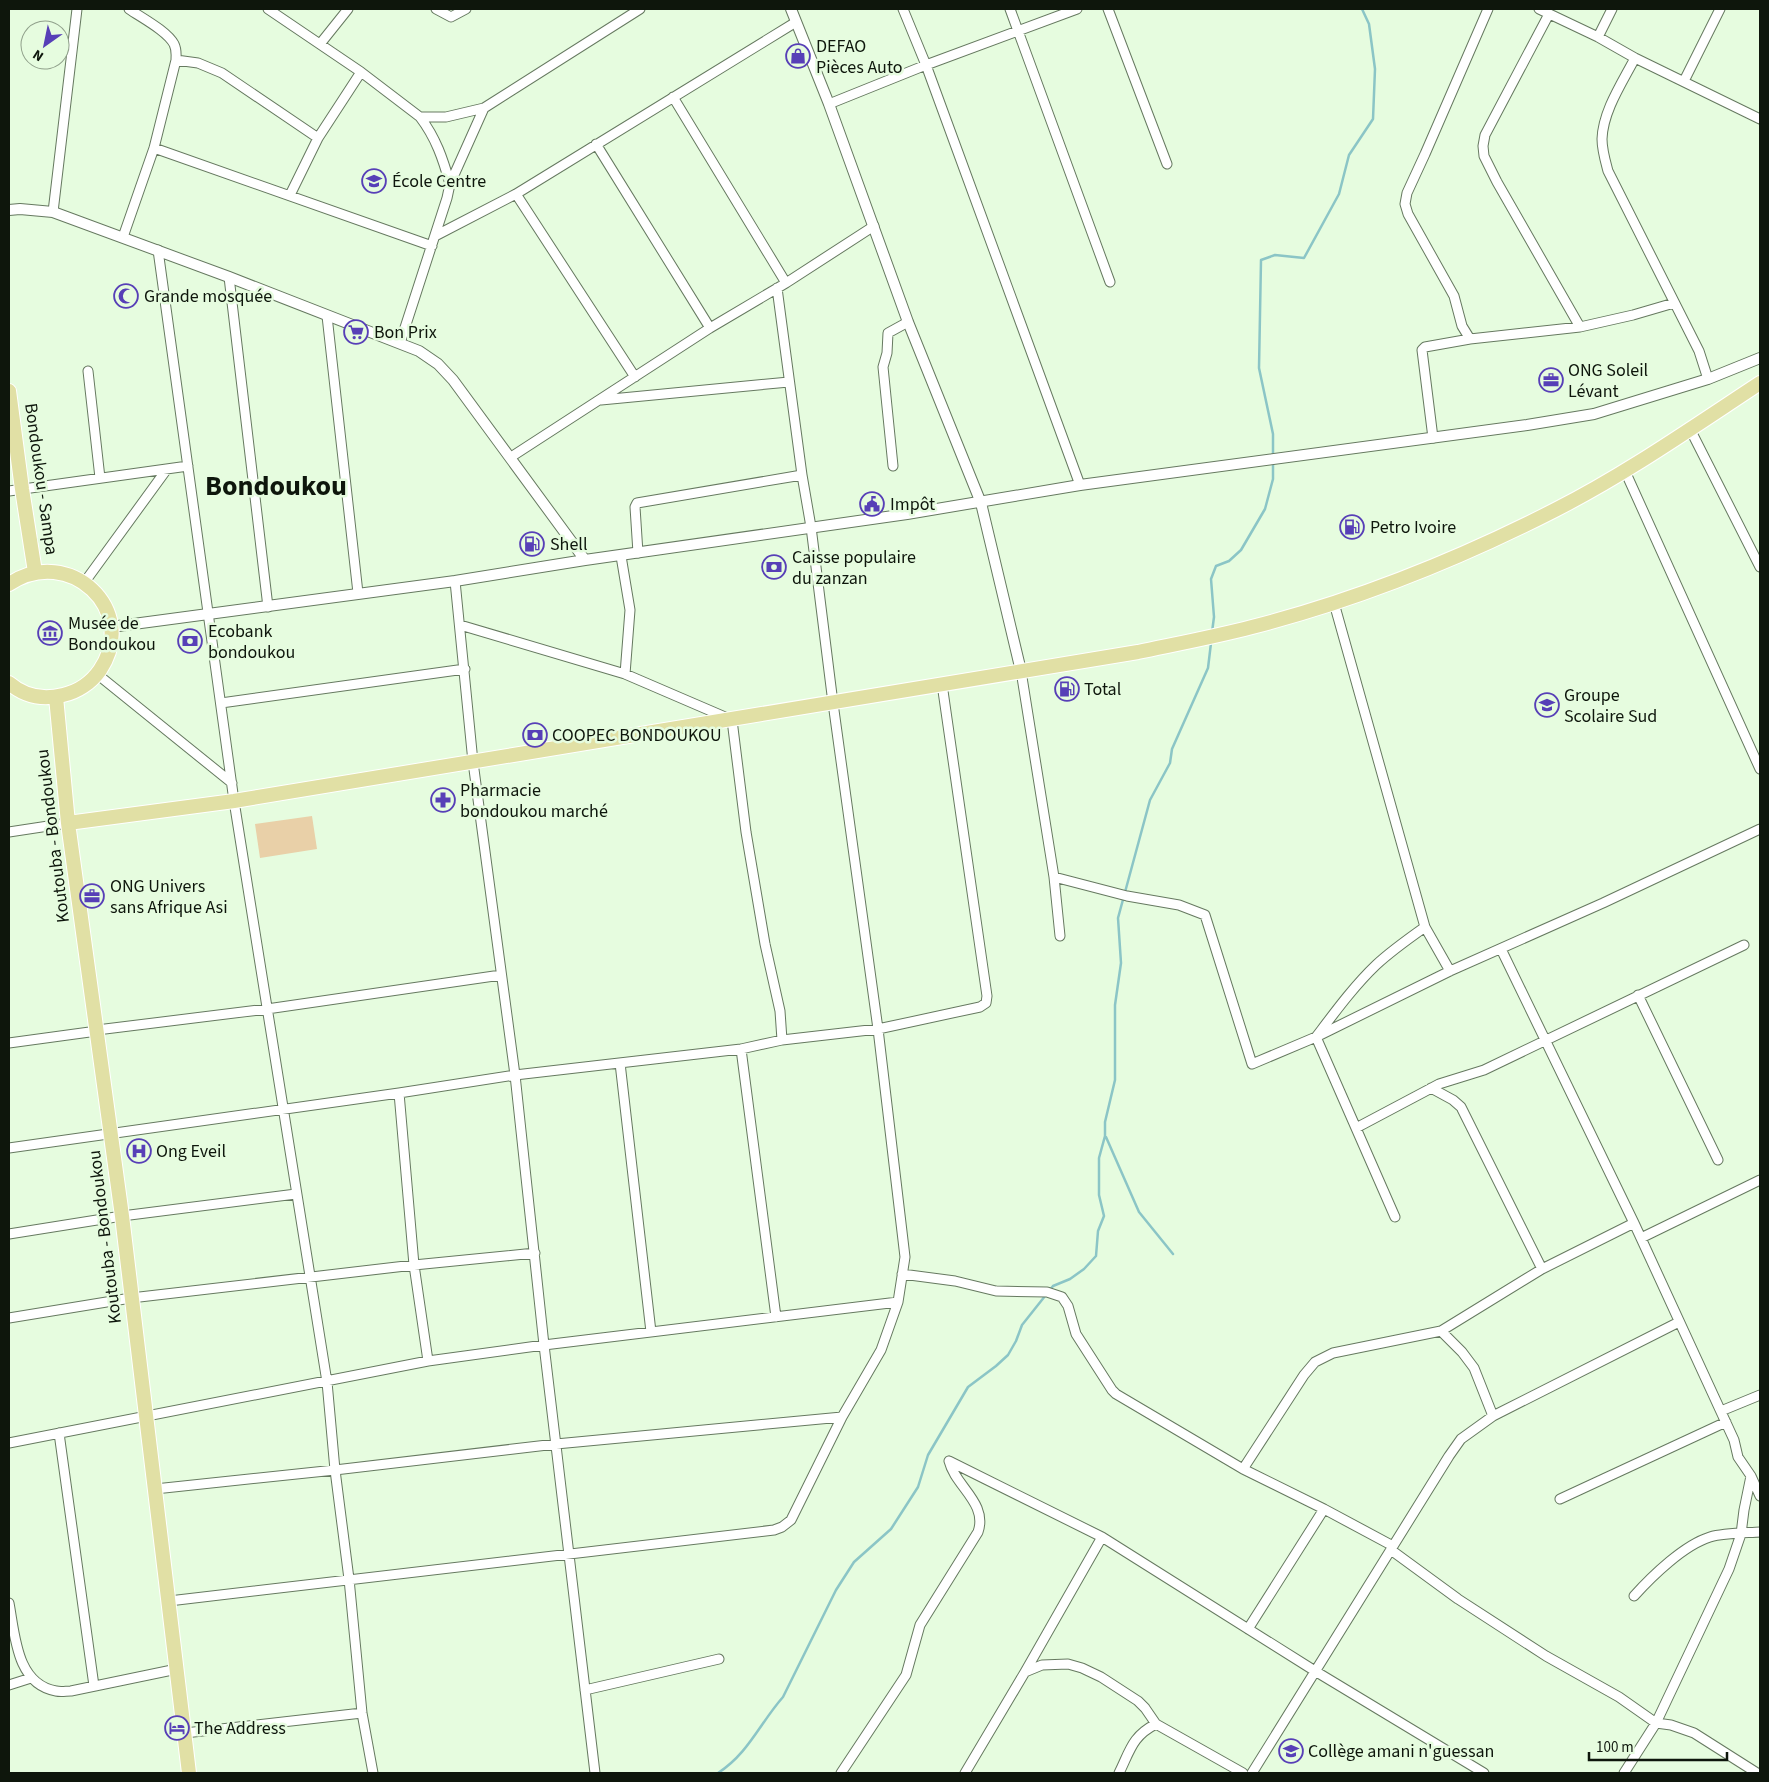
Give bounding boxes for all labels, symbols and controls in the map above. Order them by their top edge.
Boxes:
north arrow [20,20,70,70]
place label: DEFAO Pièces Auto [816,34,903,80]
shop icon: DEFAO Pièces Auto [785,43,811,69]
text: N [29,44,48,66]
school or university icon: École Centre [361,168,387,194]
place label: École Centre [392,169,486,194]
mosque icon: Grande mosquée [113,283,139,309]
place label: Grande mosquée [144,284,272,309]
supermarket icon: Bon Prix [343,319,369,345]
place label: Bon Prix [374,320,437,345]
place label: ONG Soleil Lévant [1568,358,1648,404]
office icon: ONG Soleil Lévant [1538,367,1564,393]
street label: Bondoukou - Sampa [18,401,64,557]
district label: Bondoukou [205,466,347,506]
public building icon: Impôt [859,491,885,517]
place label: Impôt [890,492,935,517]
fuel station icon: Petro Ivoire [1339,514,1365,540]
place label: Petro Ivoire [1370,515,1456,540]
fuel station icon: Shell [519,531,545,557]
place label: Shell [550,532,588,557]
place label: Caisse populaire du zanzan [792,545,916,591]
bank icon: Caisse populaire du zanzan [761,554,787,580]
place label: Musée de Bondoukou [68,611,156,657]
place label: Ecobank bondoukou [208,619,295,665]
museum icon: Musée de Bondoukou [37,620,63,646]
bank icon: Ecobank bondoukou [177,628,203,654]
fuel station icon: Total [1054,676,1080,702]
place label: Total [1084,677,1121,702]
place label: Groupe Scolaire Sud [1564,683,1657,729]
school or university icon: Groupe Scolaire Sud [1534,692,1560,718]
bank icon: COOPEC BONDOUKOU [522,722,548,748]
place label: COOPEC BONDOUKOU [552,723,722,748]
street label: Koutouba - Bondoukou [30,748,76,924]
place label: Pharmacie bondoukou marché [460,778,608,824]
pharmacy icon: Pharmacie bondoukou marché [430,787,456,813]
place label: ONG Univers sans Afrique Asi [110,874,228,920]
office icon: ONG Univers sans Afrique Asi [79,883,105,909]
hospital icon: Ong Eveil [126,1138,152,1164]
place label: Ong Eveil [156,1139,226,1164]
street label: Koutouba - Bondoukou [82,1149,128,1325]
hotel icon: The Address [164,1715,190,1741]
place label: The Address [194,1716,286,1741]
scale bar [1589,1730,1726,1762]
text: 100 m [1596,1737,1634,1758]
school or university icon: Collège amani n'guessan [1278,1738,1304,1764]
place label: Collège amani n'guessan [1308,1739,1494,1764]

